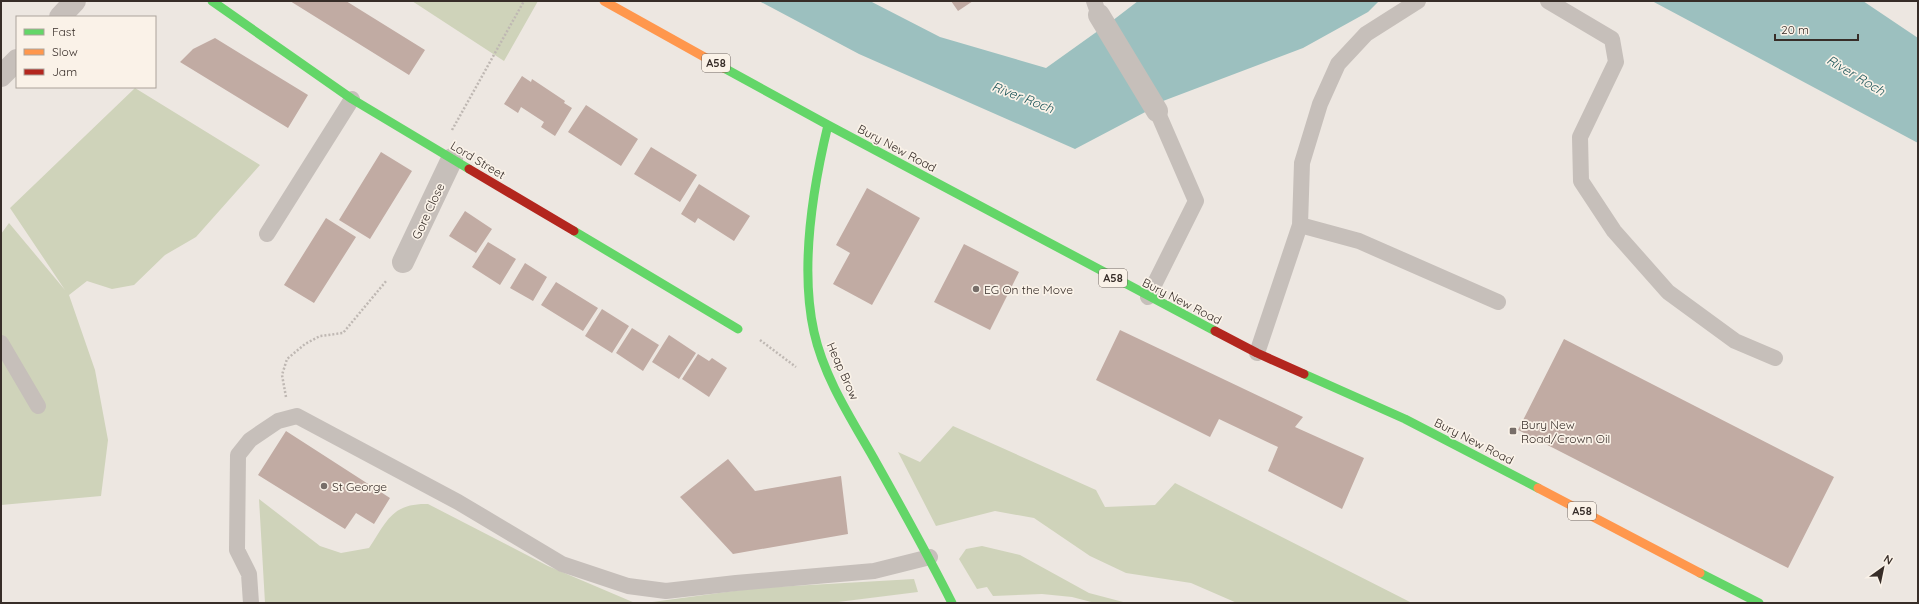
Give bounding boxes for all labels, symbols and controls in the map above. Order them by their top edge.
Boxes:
legend [16,16,156,88]
scale bar [1775,16,1858,42]
text: 20 m [1781,22,1809,37]
text: Fast [52,24,76,39]
text: Slow [52,44,78,59]
water label: River Roch [1824,51,1888,99]
road number: A58 [702,54,730,72]
text: Jam [52,64,77,79]
water label: River Roch [990,78,1057,116]
street label: Bury New Road [855,121,939,175]
street label: Lord Street [448,138,508,182]
street label: Gore Close [408,180,448,241]
road number: A58 [1099,269,1127,287]
street label: Bury New Road [1140,275,1224,327]
place label: EG On the Move [984,282,1073,297]
marker: EG On the Move [971,284,981,294]
street label: Heap Brow [824,340,862,402]
street label: Bury New Road [1432,415,1516,467]
place label: Bury New Road/Crown Oil [1521,417,1610,446]
marker: Bury New Road/Crown Oil [1508,426,1518,436]
place label: St George [332,479,387,494]
marker: St George [319,481,329,491]
road number: A58 [1568,502,1596,520]
north arrow [1863,548,1903,588]
text: N [1881,552,1896,568]

